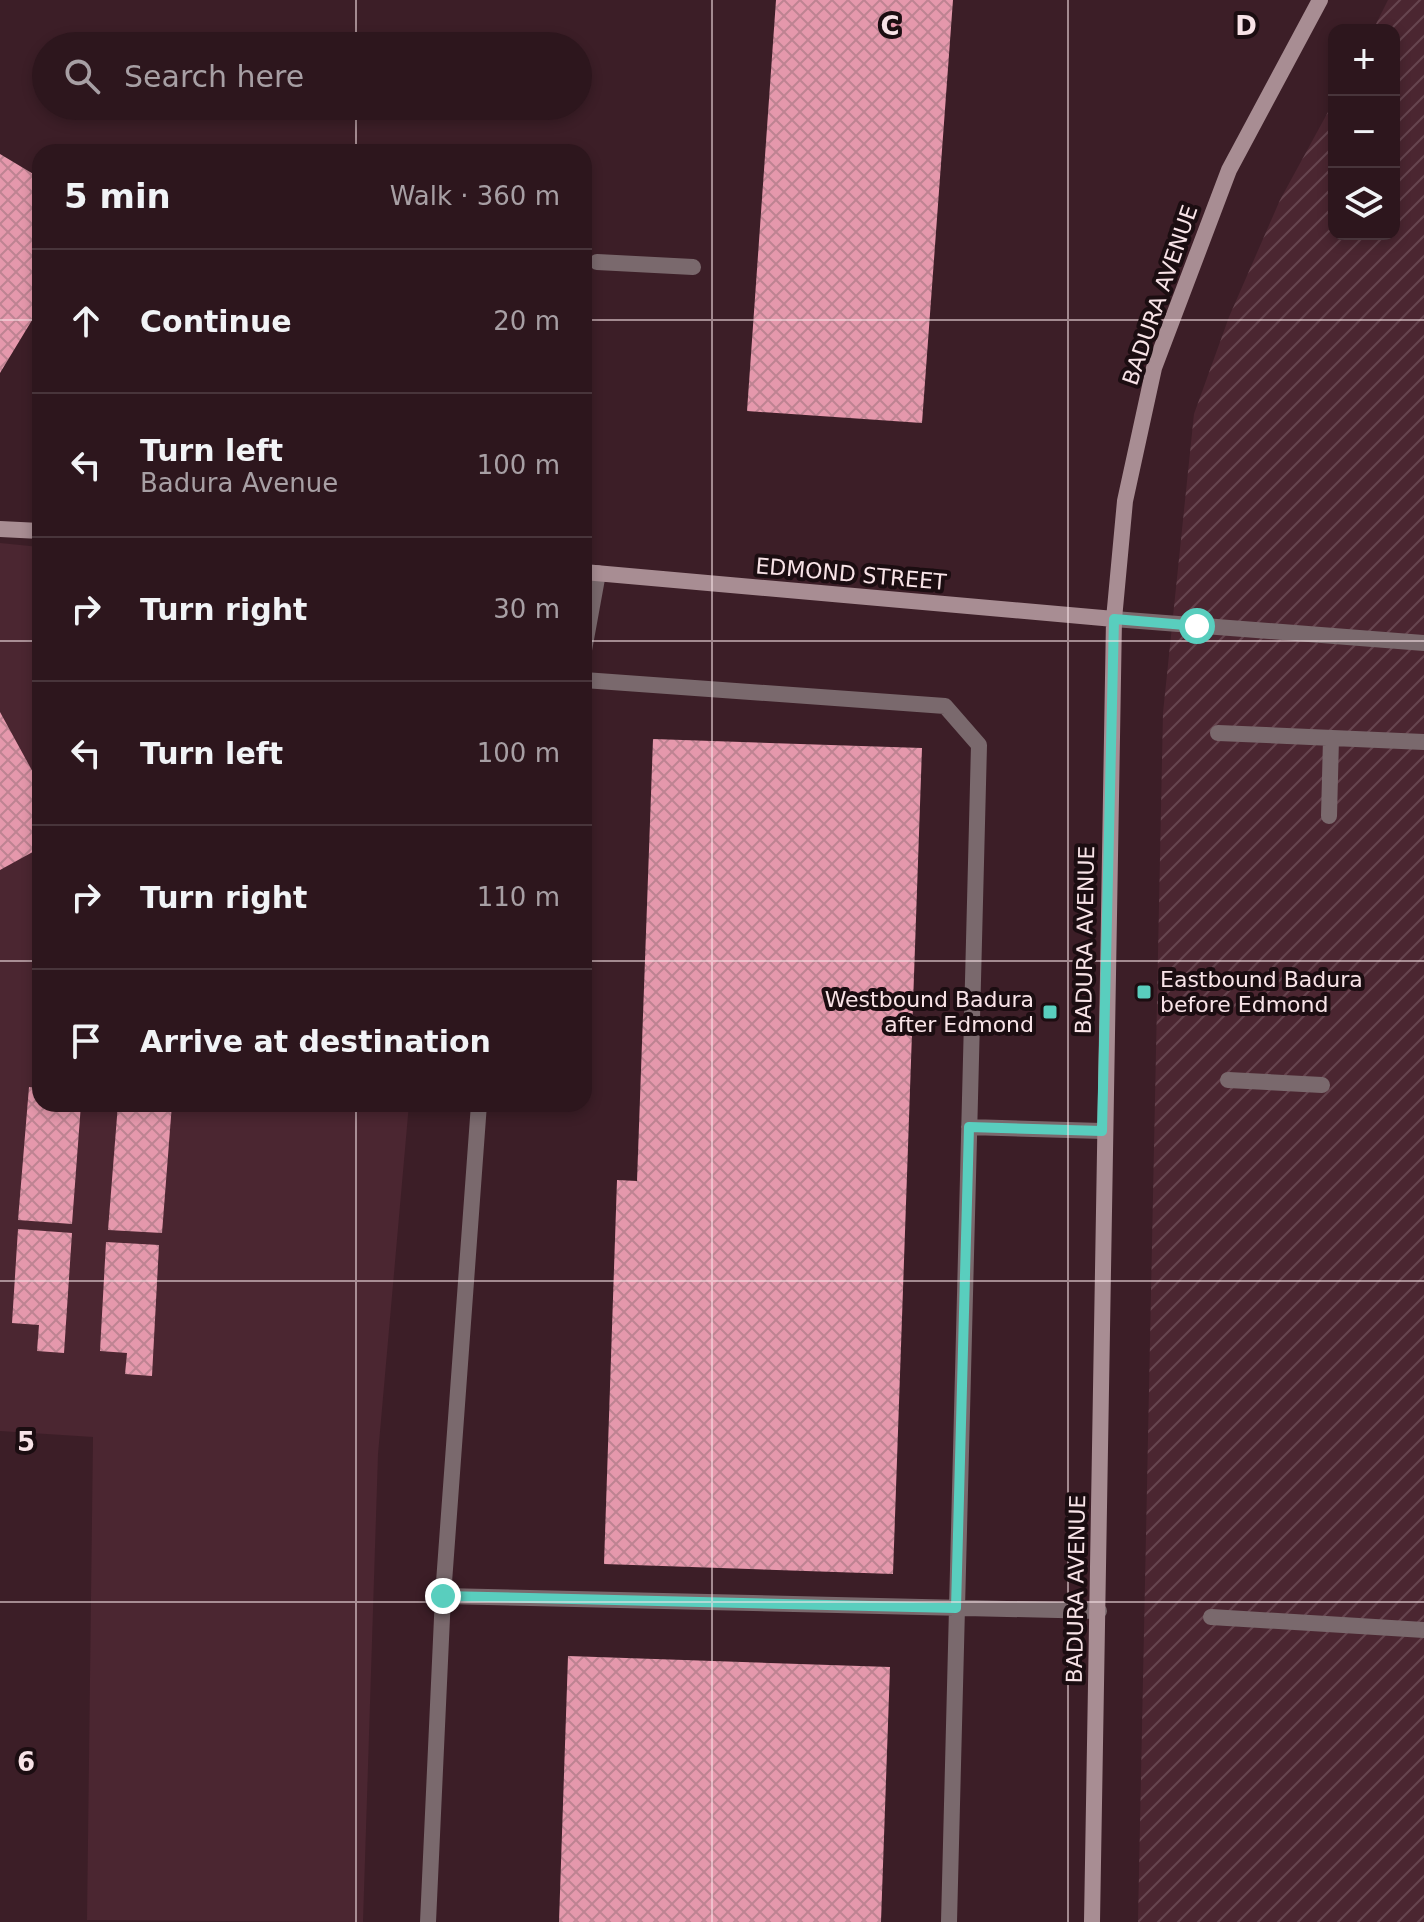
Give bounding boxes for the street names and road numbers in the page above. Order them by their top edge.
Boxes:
street label: BADURA AVENUE [1117,202,1203,388]
street label: EDMOND STREET [755,553,948,595]
street label: BADURA AVENUE [1071,845,1099,1035]
street label: BADURA AVENUE [1062,1494,1090,1684]

